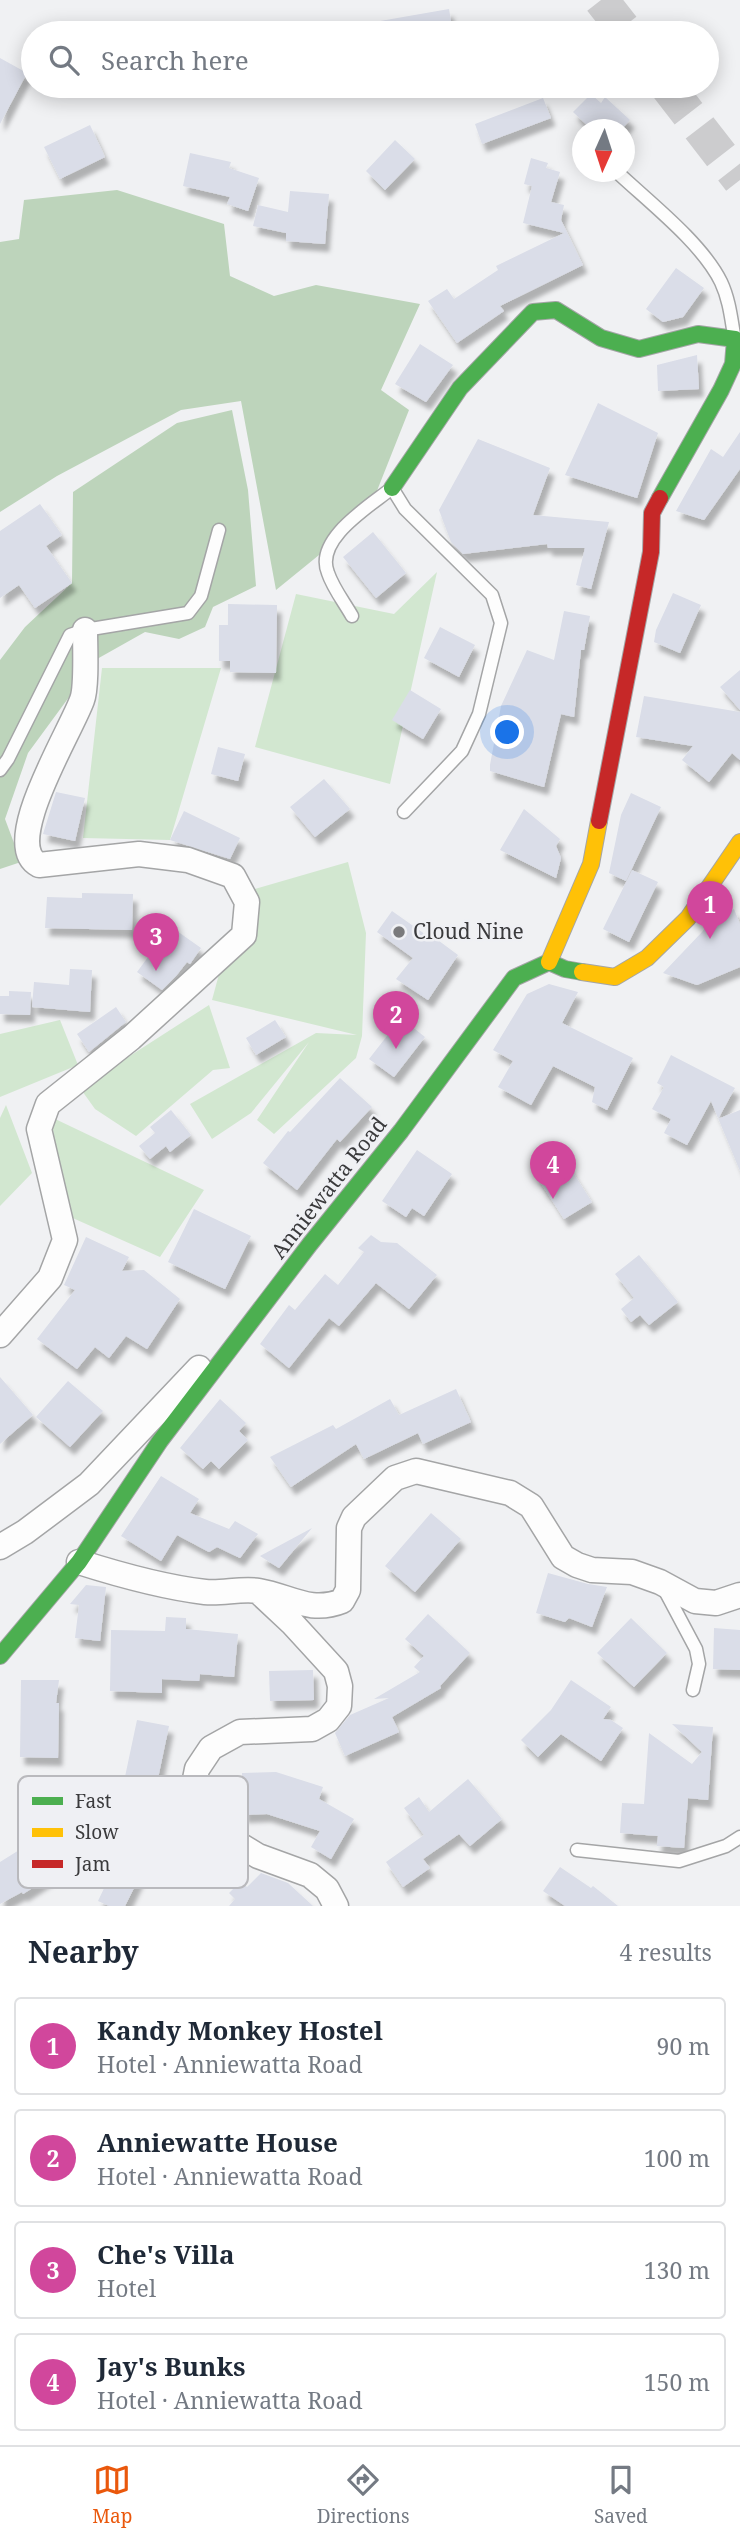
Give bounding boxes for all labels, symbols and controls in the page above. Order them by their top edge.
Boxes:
search box [21,21,719,98]
icon: search [45,41,83,79]
text: Search here [101,42,249,78]
north arrow [572,119,635,182]
your location [490,715,524,749]
pin: 1 [687,881,733,939]
pin: 3 [133,913,179,971]
place label: Cloud Nine [413,917,524,945]
marker: Cloud Nine [391,924,407,940]
pin: 2 [373,991,419,1049]
street label: Anniewatta Road [264,1111,392,1264]
pin: 4 [530,1141,576,1199]
legend [18,1776,248,1888]
text: Fast [75,1788,112,1814]
text: Slow [75,1819,119,1845]
text: Jam [74,1851,110,1877]
text: Nearby [28,1931,139,1972]
text: 4 results [619,1936,712,1968]
text: Kandy Monkey Hostel [97,2012,383,2048]
text: 1 [47,2030,60,2062]
text: 90 m [657,2030,710,2062]
text: Hotel · Anniewatta Road [97,2048,363,2080]
text: Anniewatte House [97,2124,338,2160]
text: 2 [47,2142,60,2174]
text: 100 m [644,2142,710,2174]
text: Hotel · Anniewatta Road [97,2160,363,2192]
text: Che's Villa [97,2236,235,2272]
text: 3 [47,2254,60,2286]
text: 130 m [644,2254,710,2286]
text: Hotel [97,2272,156,2304]
text: Jay's Bunks [97,2348,245,2384]
text: 4 [47,2366,60,2398]
text: 150 m [644,2366,710,2398]
text: Hotel · Anniewatta Road [97,2384,363,2416]
tab: Map [92,2461,132,2529]
tab: Directions [317,2461,410,2529]
tab: Saved [594,2461,648,2529]

